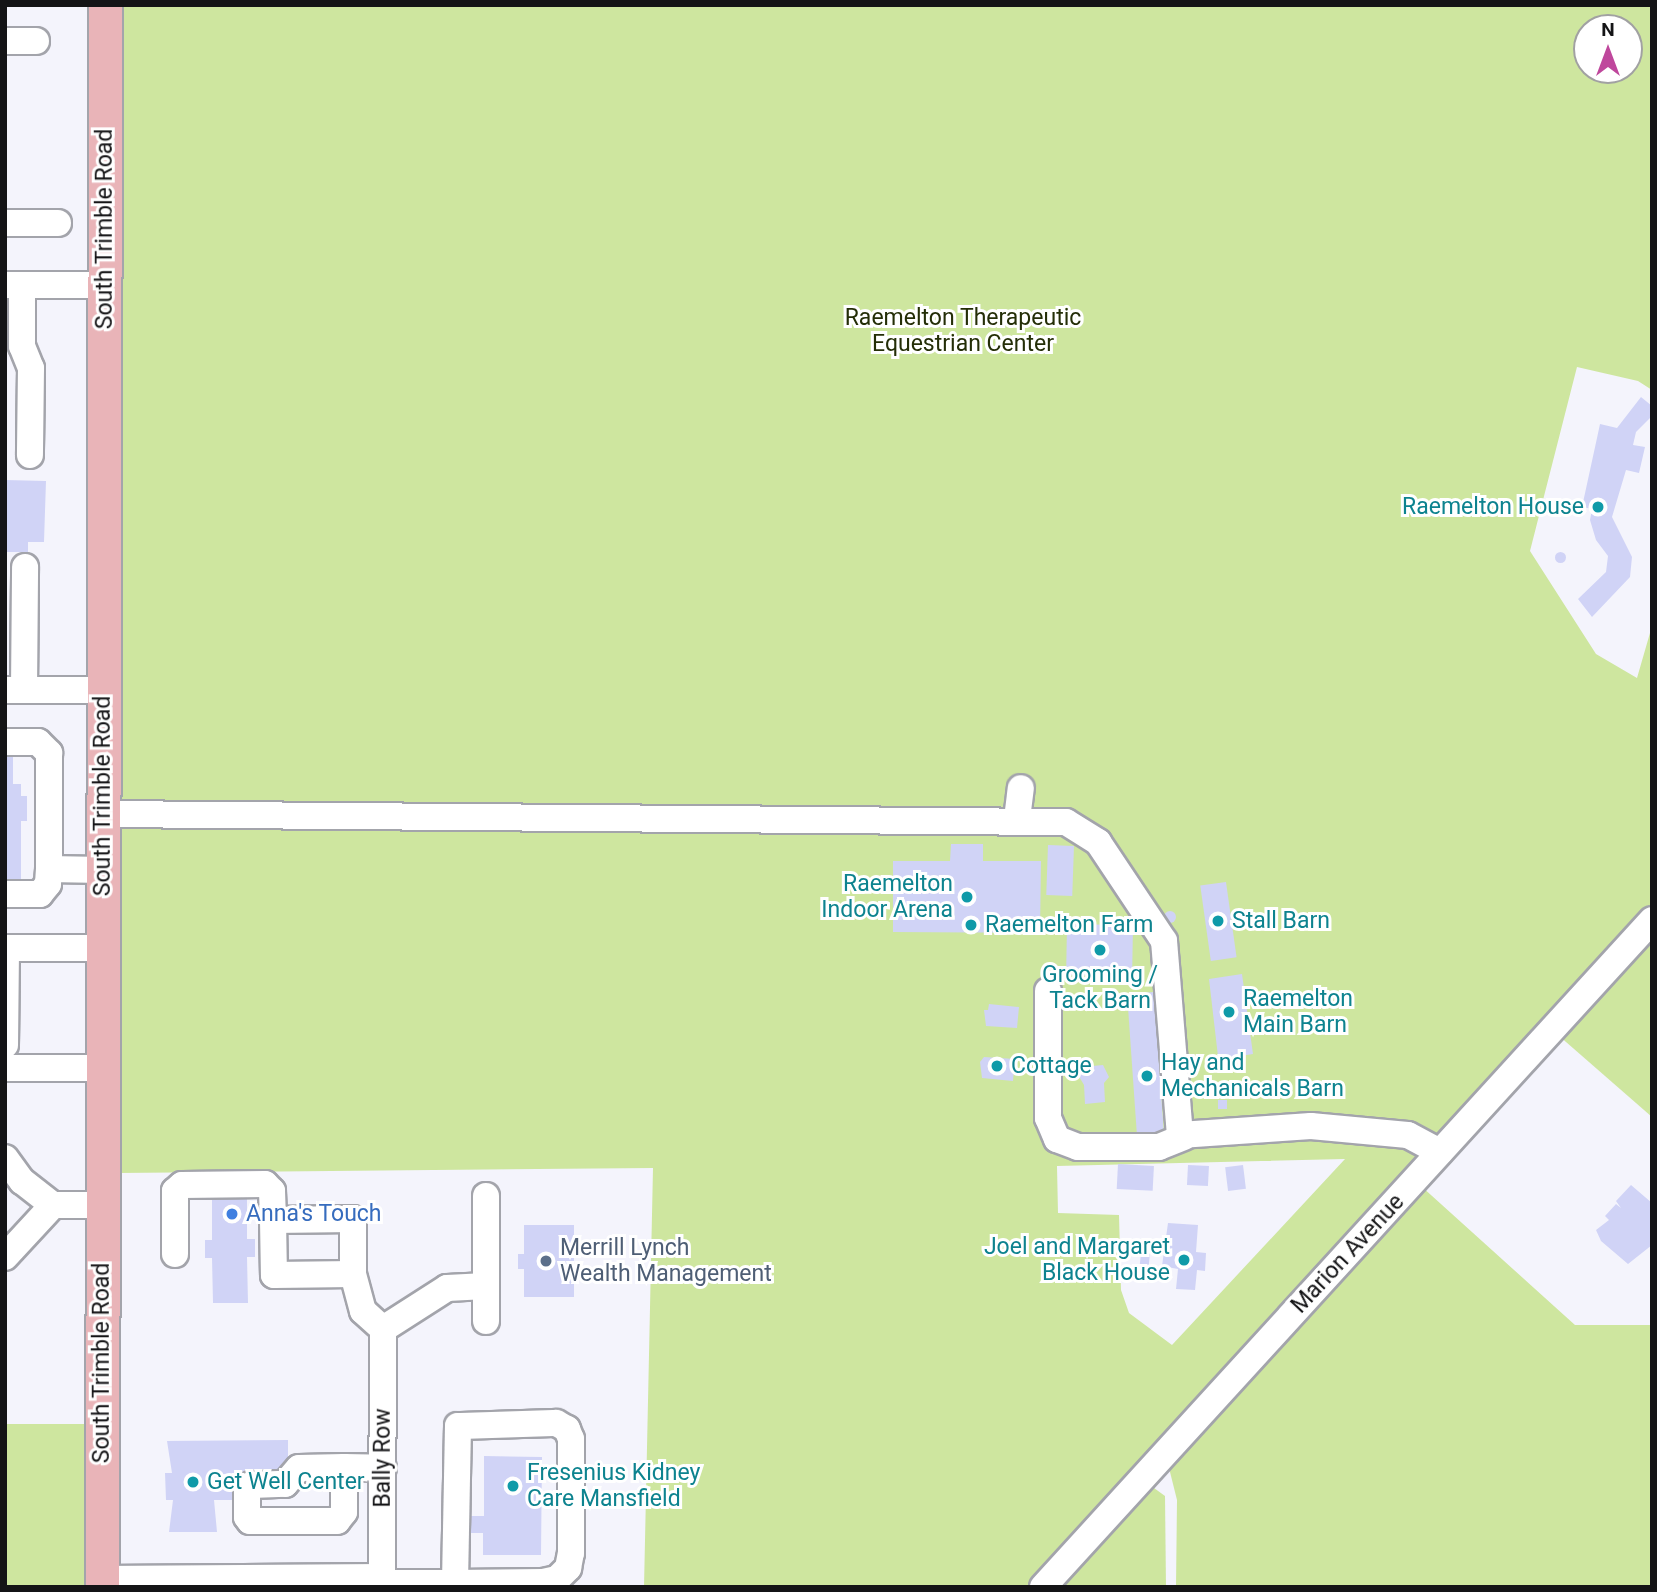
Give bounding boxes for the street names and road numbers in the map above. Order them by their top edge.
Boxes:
street label: South Trimble Road [91,129,119,329]
street label: South Trimble Road [89,696,117,896]
street label: Marion Avenue [1286,1189,1410,1319]
street label: South Trimble Road [88,1263,116,1463]
street label: Bally Row [369,1408,397,1508]

